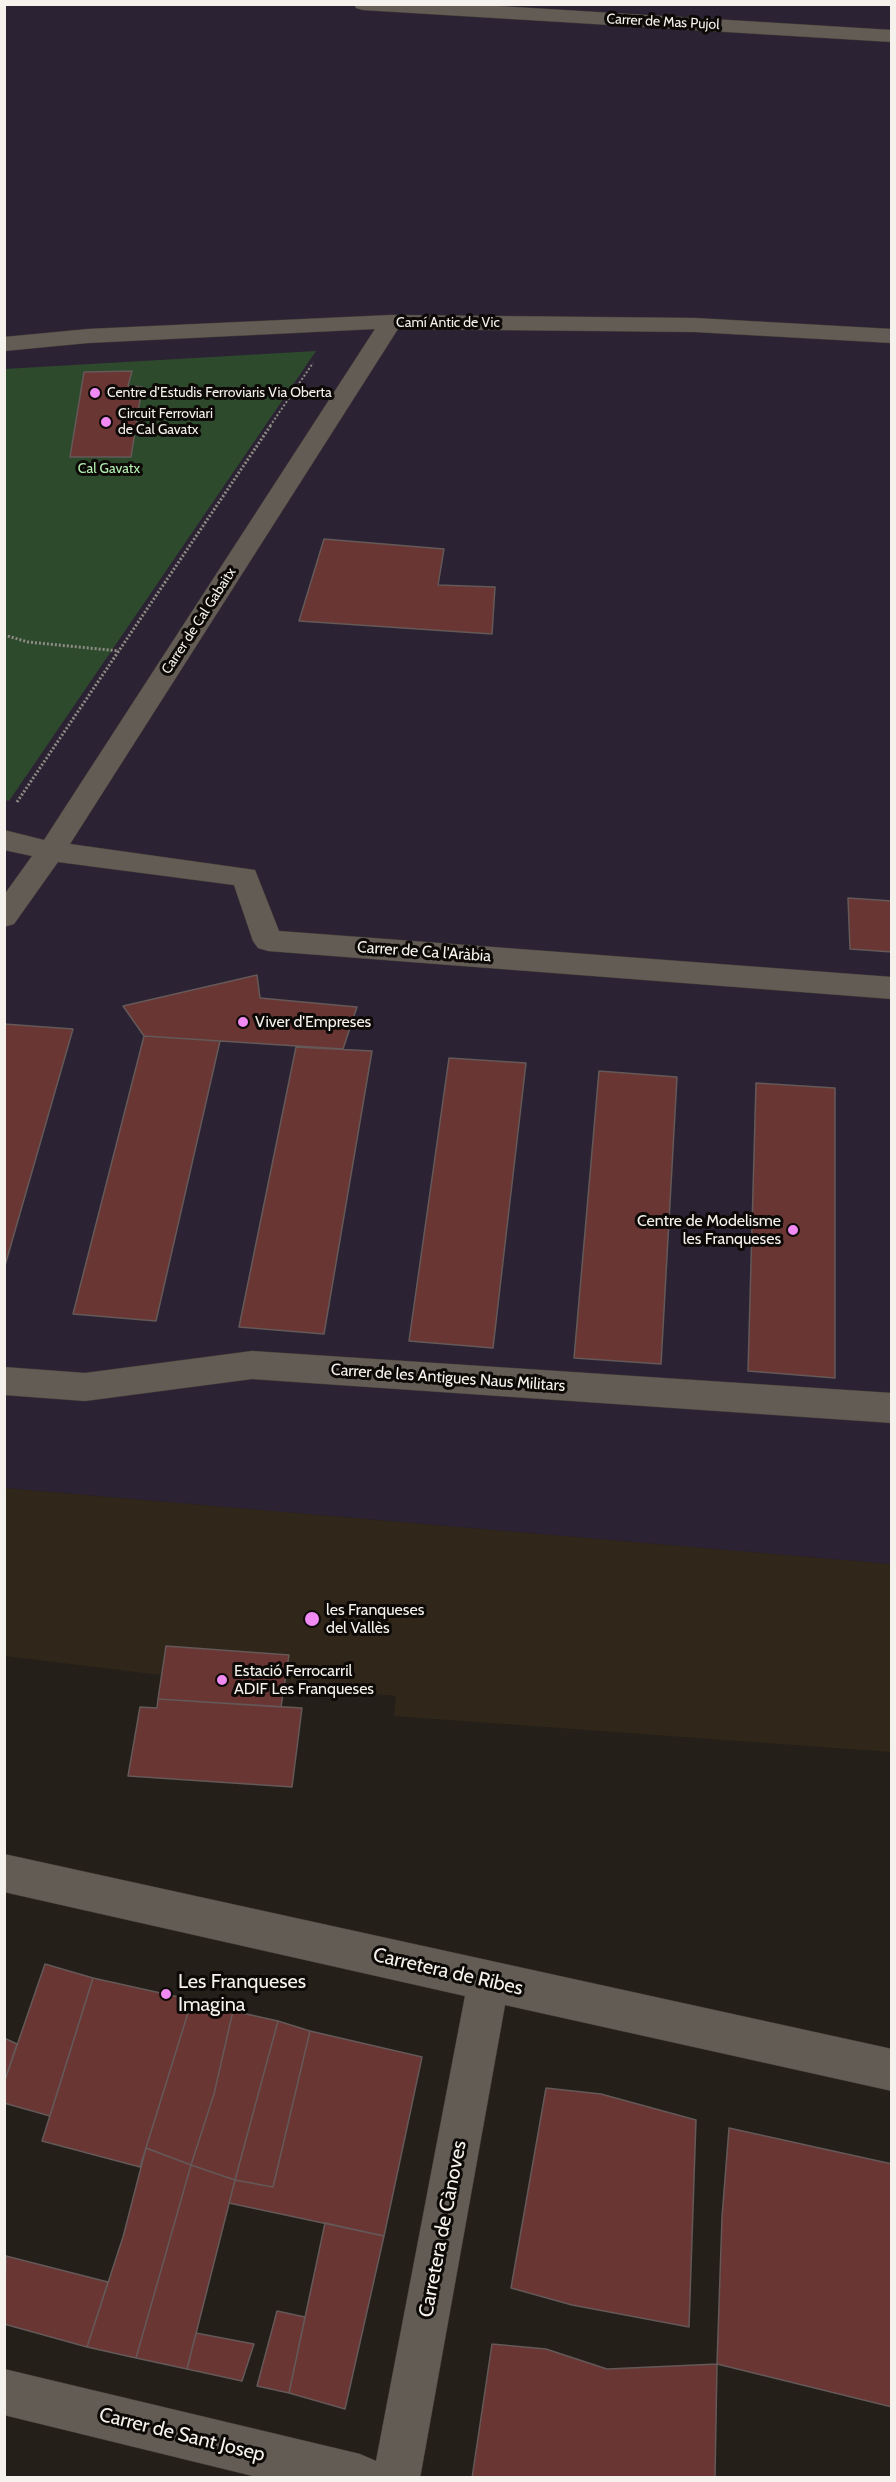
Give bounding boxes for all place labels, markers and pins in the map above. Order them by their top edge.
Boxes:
place label: Centre d’Estudis Ferroviaris Via Oberta [107,385,332,401]
marker: Centre d’Estudis Ferroviaris Via Oberta [88,386,102,400]
place label: Circuit Ferroviari de Cal Gavatx [118,406,213,438]
marker: Circuit Ferroviari de Cal Gavatx [99,415,113,429]
place label: Viver d'Empreses [255,1012,371,1032]
marker: Viver d'Empreses [236,1015,250,1029]
place label: Centre de Modelisme les Franqueses [637,1211,781,1249]
marker: Centre de Modelisme les Franqueses [786,1223,800,1237]
place label: les Franqueses del Vallès [326,1600,424,1638]
marker: les Franqueses del Vallès [303,1610,321,1628]
place label: Estació Ferrocarril ADIF Les Franqueses [234,1661,374,1699]
marker: Estació Ferrocarril ADIF Les Franqueses [215,1673,229,1687]
place label: Les Franqueses Imagina [178,1970,306,2017]
marker: Les Franqueses Imagina [159,1987,173,2001]

